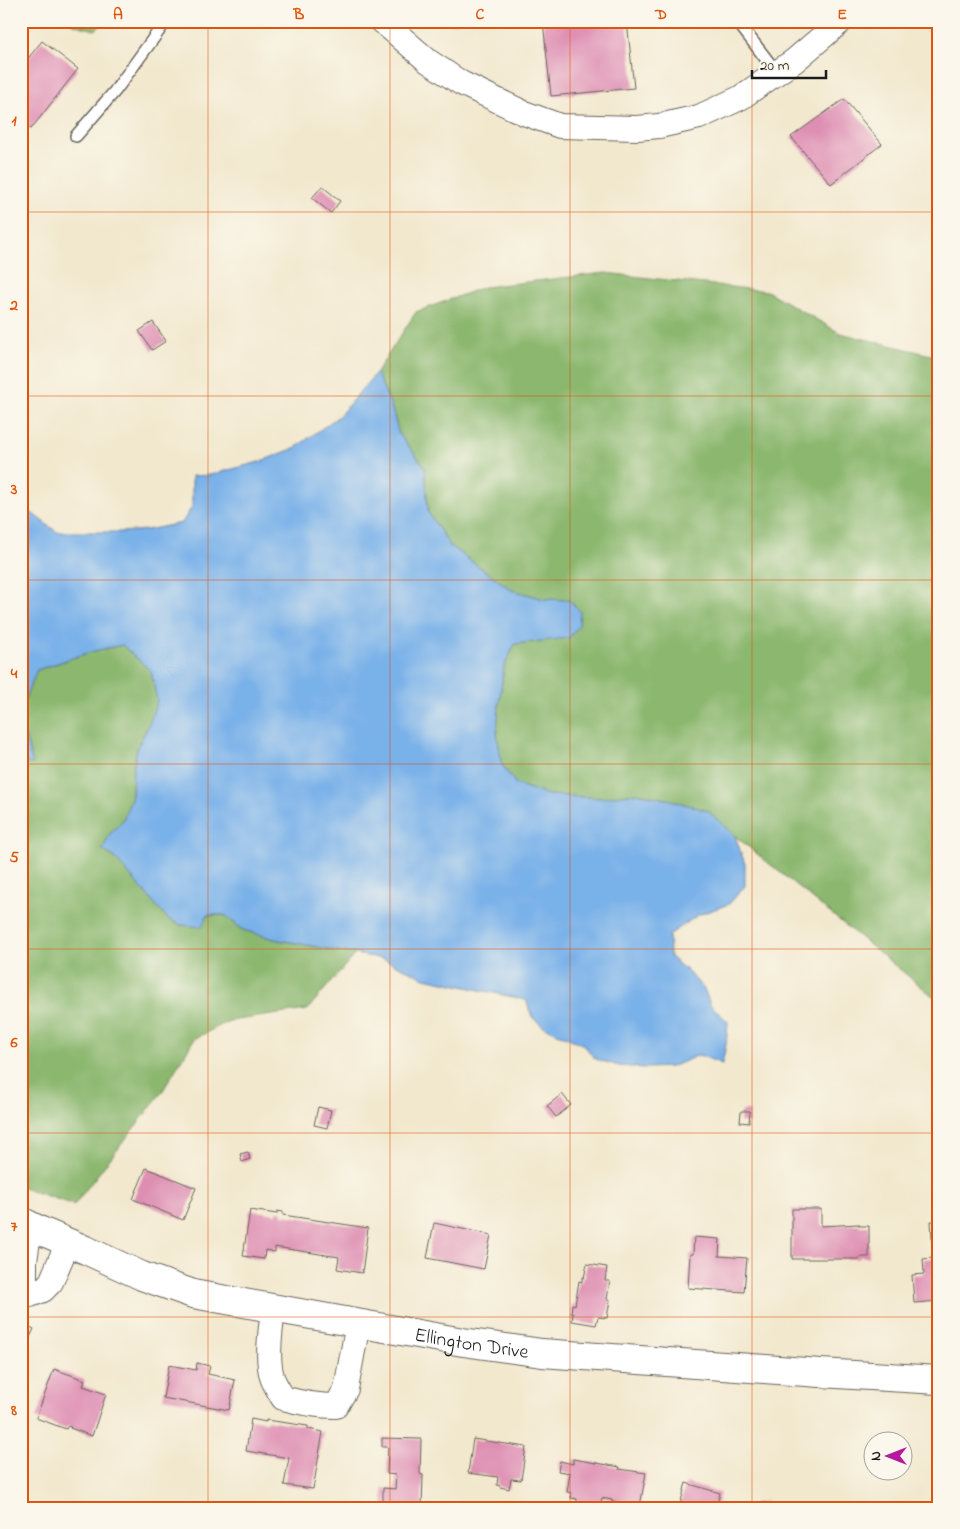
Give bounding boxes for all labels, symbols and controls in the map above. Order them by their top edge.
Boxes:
text: A [113,3,123,27]
text: B [293,3,305,27]
text: C [476,3,485,27]
text: D [654,3,667,27]
text: E [837,3,847,27]
scale bar [752,48,826,80]
text: 20 m [760,55,790,77]
text: 1 [11,109,17,133]
text: 2 [9,294,18,318]
text: 3 [10,478,18,502]
text: 4 [10,662,18,686]
text: 5 [9,846,19,870]
text: 6 [9,1031,18,1055]
text: 7 [11,1215,18,1239]
street label: Ellington Drive [412,1322,530,1368]
text: 8 [10,1399,17,1423]
north arrow [862,1432,912,1482]
text: N [866,1451,887,1461]

